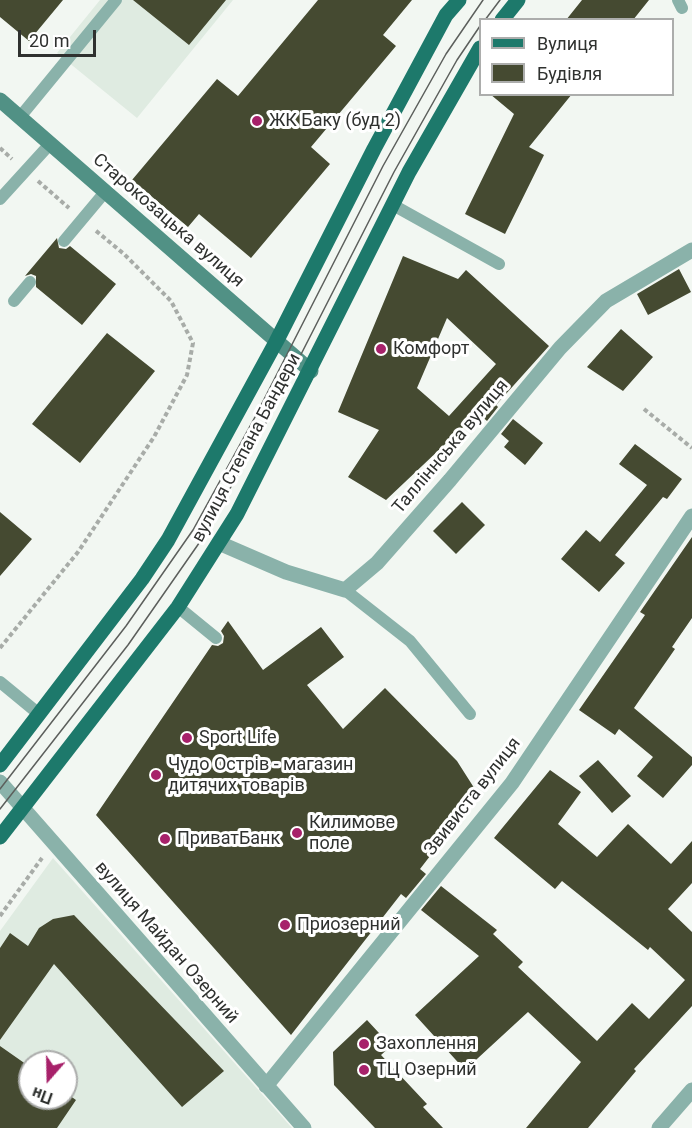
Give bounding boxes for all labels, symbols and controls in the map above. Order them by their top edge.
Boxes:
scale bar [21,18,99,56]
legend [479,18,674,96]
text: 20 m [29,30,69,51]
text: Вулиця [537,33,598,54]
text: Будівля [537,63,602,84]
place label: ЖК Баку (буд 2) [269,110,401,132]
marker: ЖК Баку (буд 2) [250,114,264,128]
street label: Старокозацька вулиця [88,149,248,293]
place label: Комфорт [393,338,469,360]
marker: Комфорт [374,342,388,356]
street label: вулиця Степана Бандери [188,350,306,546]
street label: Талліннська вулиця [389,376,513,518]
place label: Sport Life [199,727,277,749]
marker: Sport Life [180,731,194,745]
street label: Звивиста вулиця [420,734,526,860]
place label: Чудо Острів - магазин дитячих товарів [168,754,353,796]
marker: Чудо Острів - магазин дитячих товарів [149,768,163,782]
place label: Килимове поле [309,812,395,854]
marker: Килимове поле [290,826,304,840]
place label: ПриватБанк [177,828,280,850]
marker: ПриватБанк [158,832,172,846]
street label: вулиця Майдан Озерний [90,857,242,1029]
place label: Приозерний [297,914,401,936]
marker: Приозерний [278,918,292,932]
place label: Захоплення [376,1033,476,1055]
marker: Захоплення [357,1037,371,1051]
north arrow [18,1050,78,1110]
place label: ТЦ Озерний [376,1059,477,1081]
marker: ТЦ Озерний [357,1063,371,1077]
text: Пн [30,1083,55,1108]

